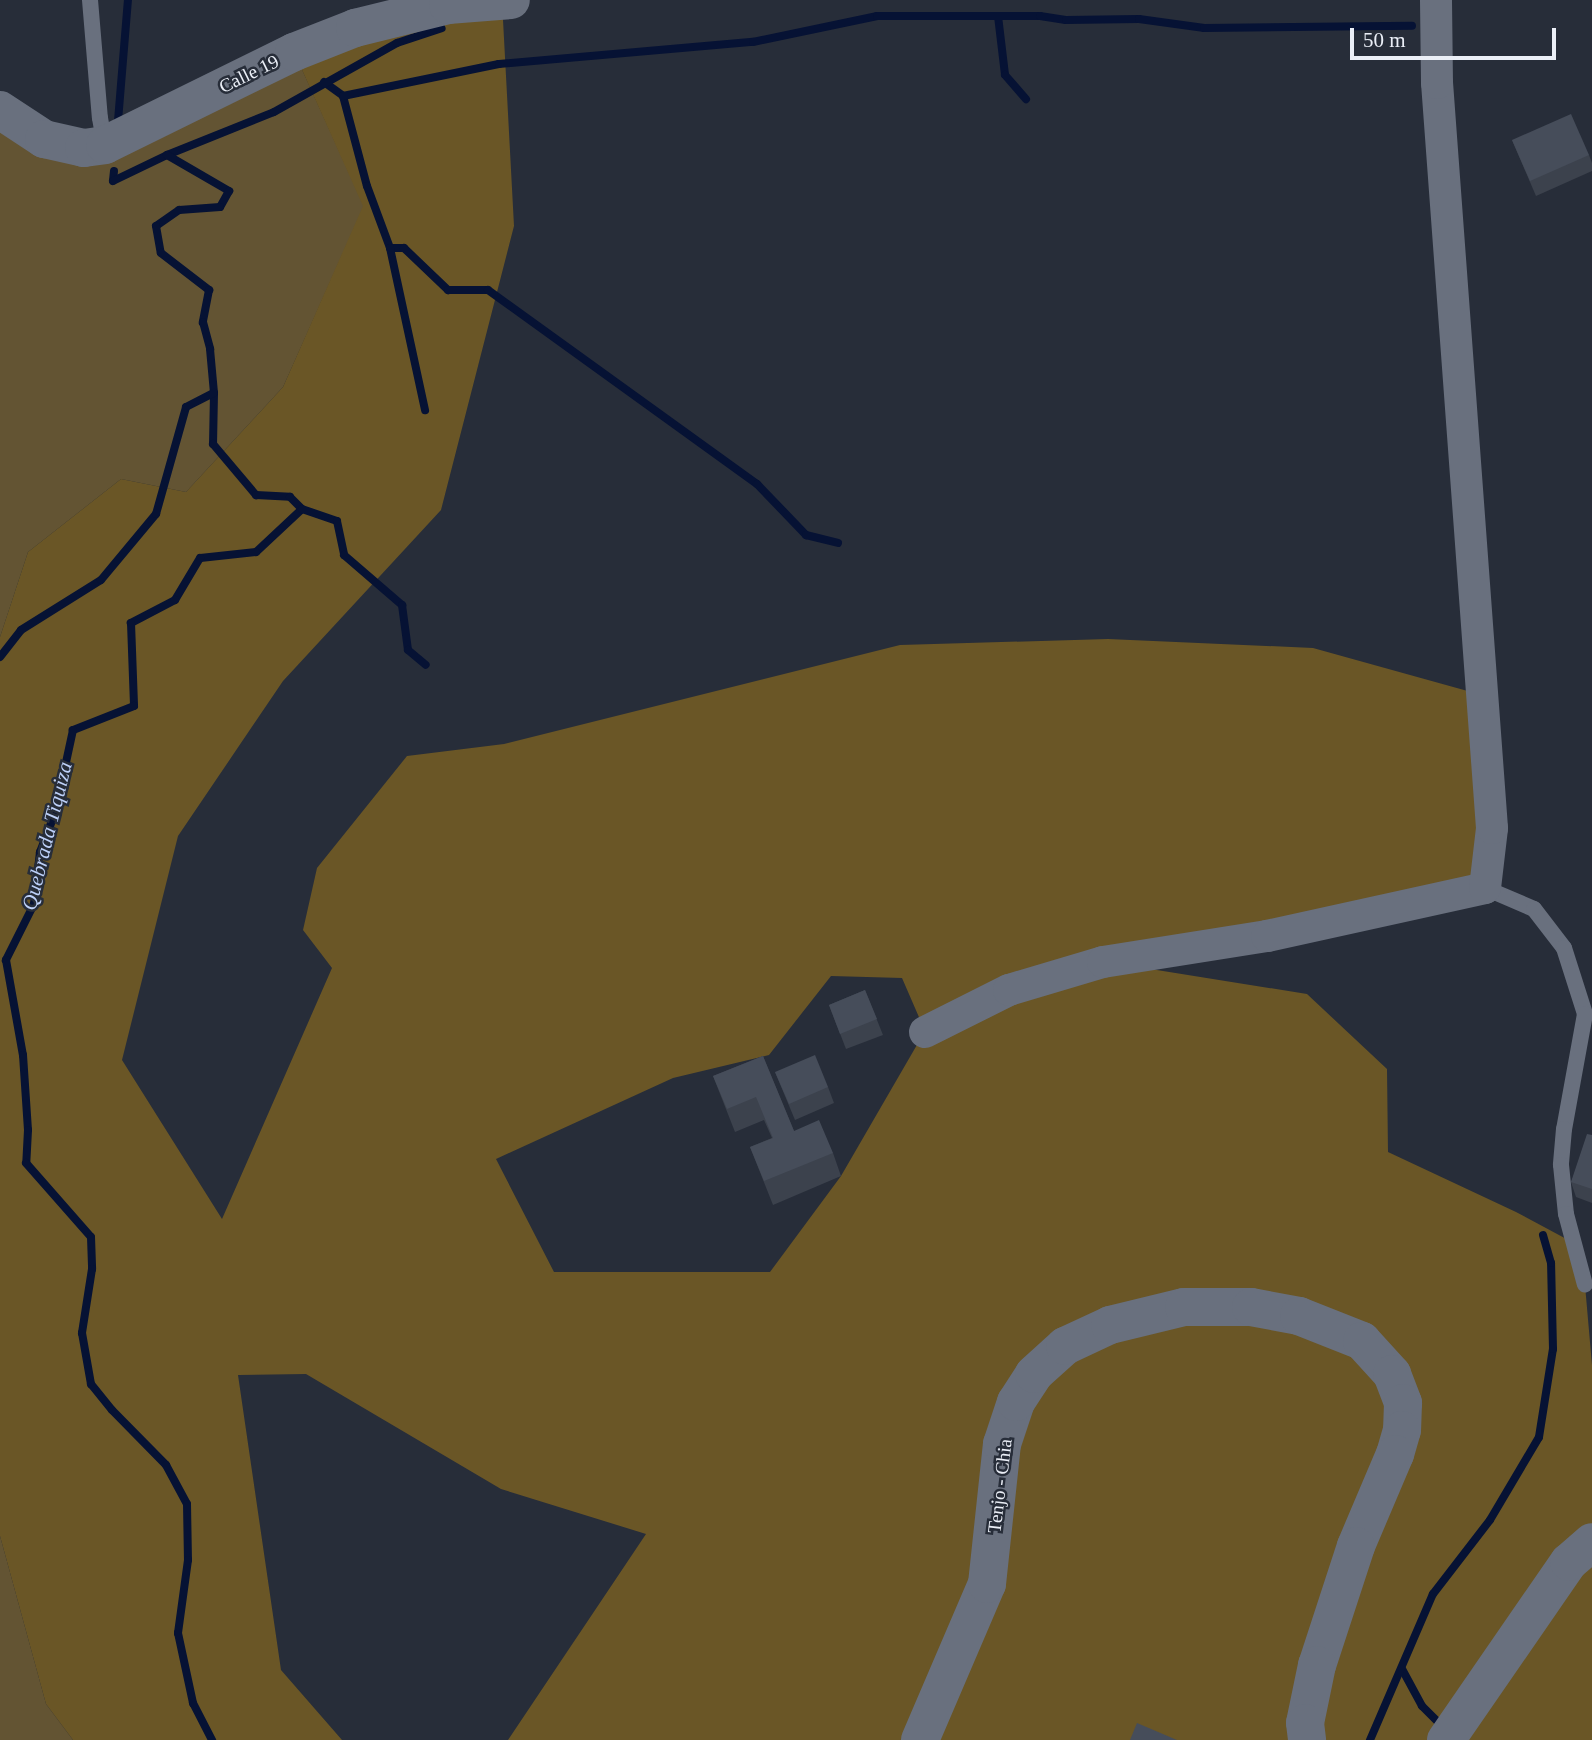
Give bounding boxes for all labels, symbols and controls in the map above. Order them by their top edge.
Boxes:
scale bar [1354,14,1560,58]
text: 50 m [1363,28,1406,52]
street label: Calle 19 [215,50,283,98]
water label: Quebrada Tiquiza [16,759,78,913]
street label: Tenjo - Chia [983,1438,1017,1534]

